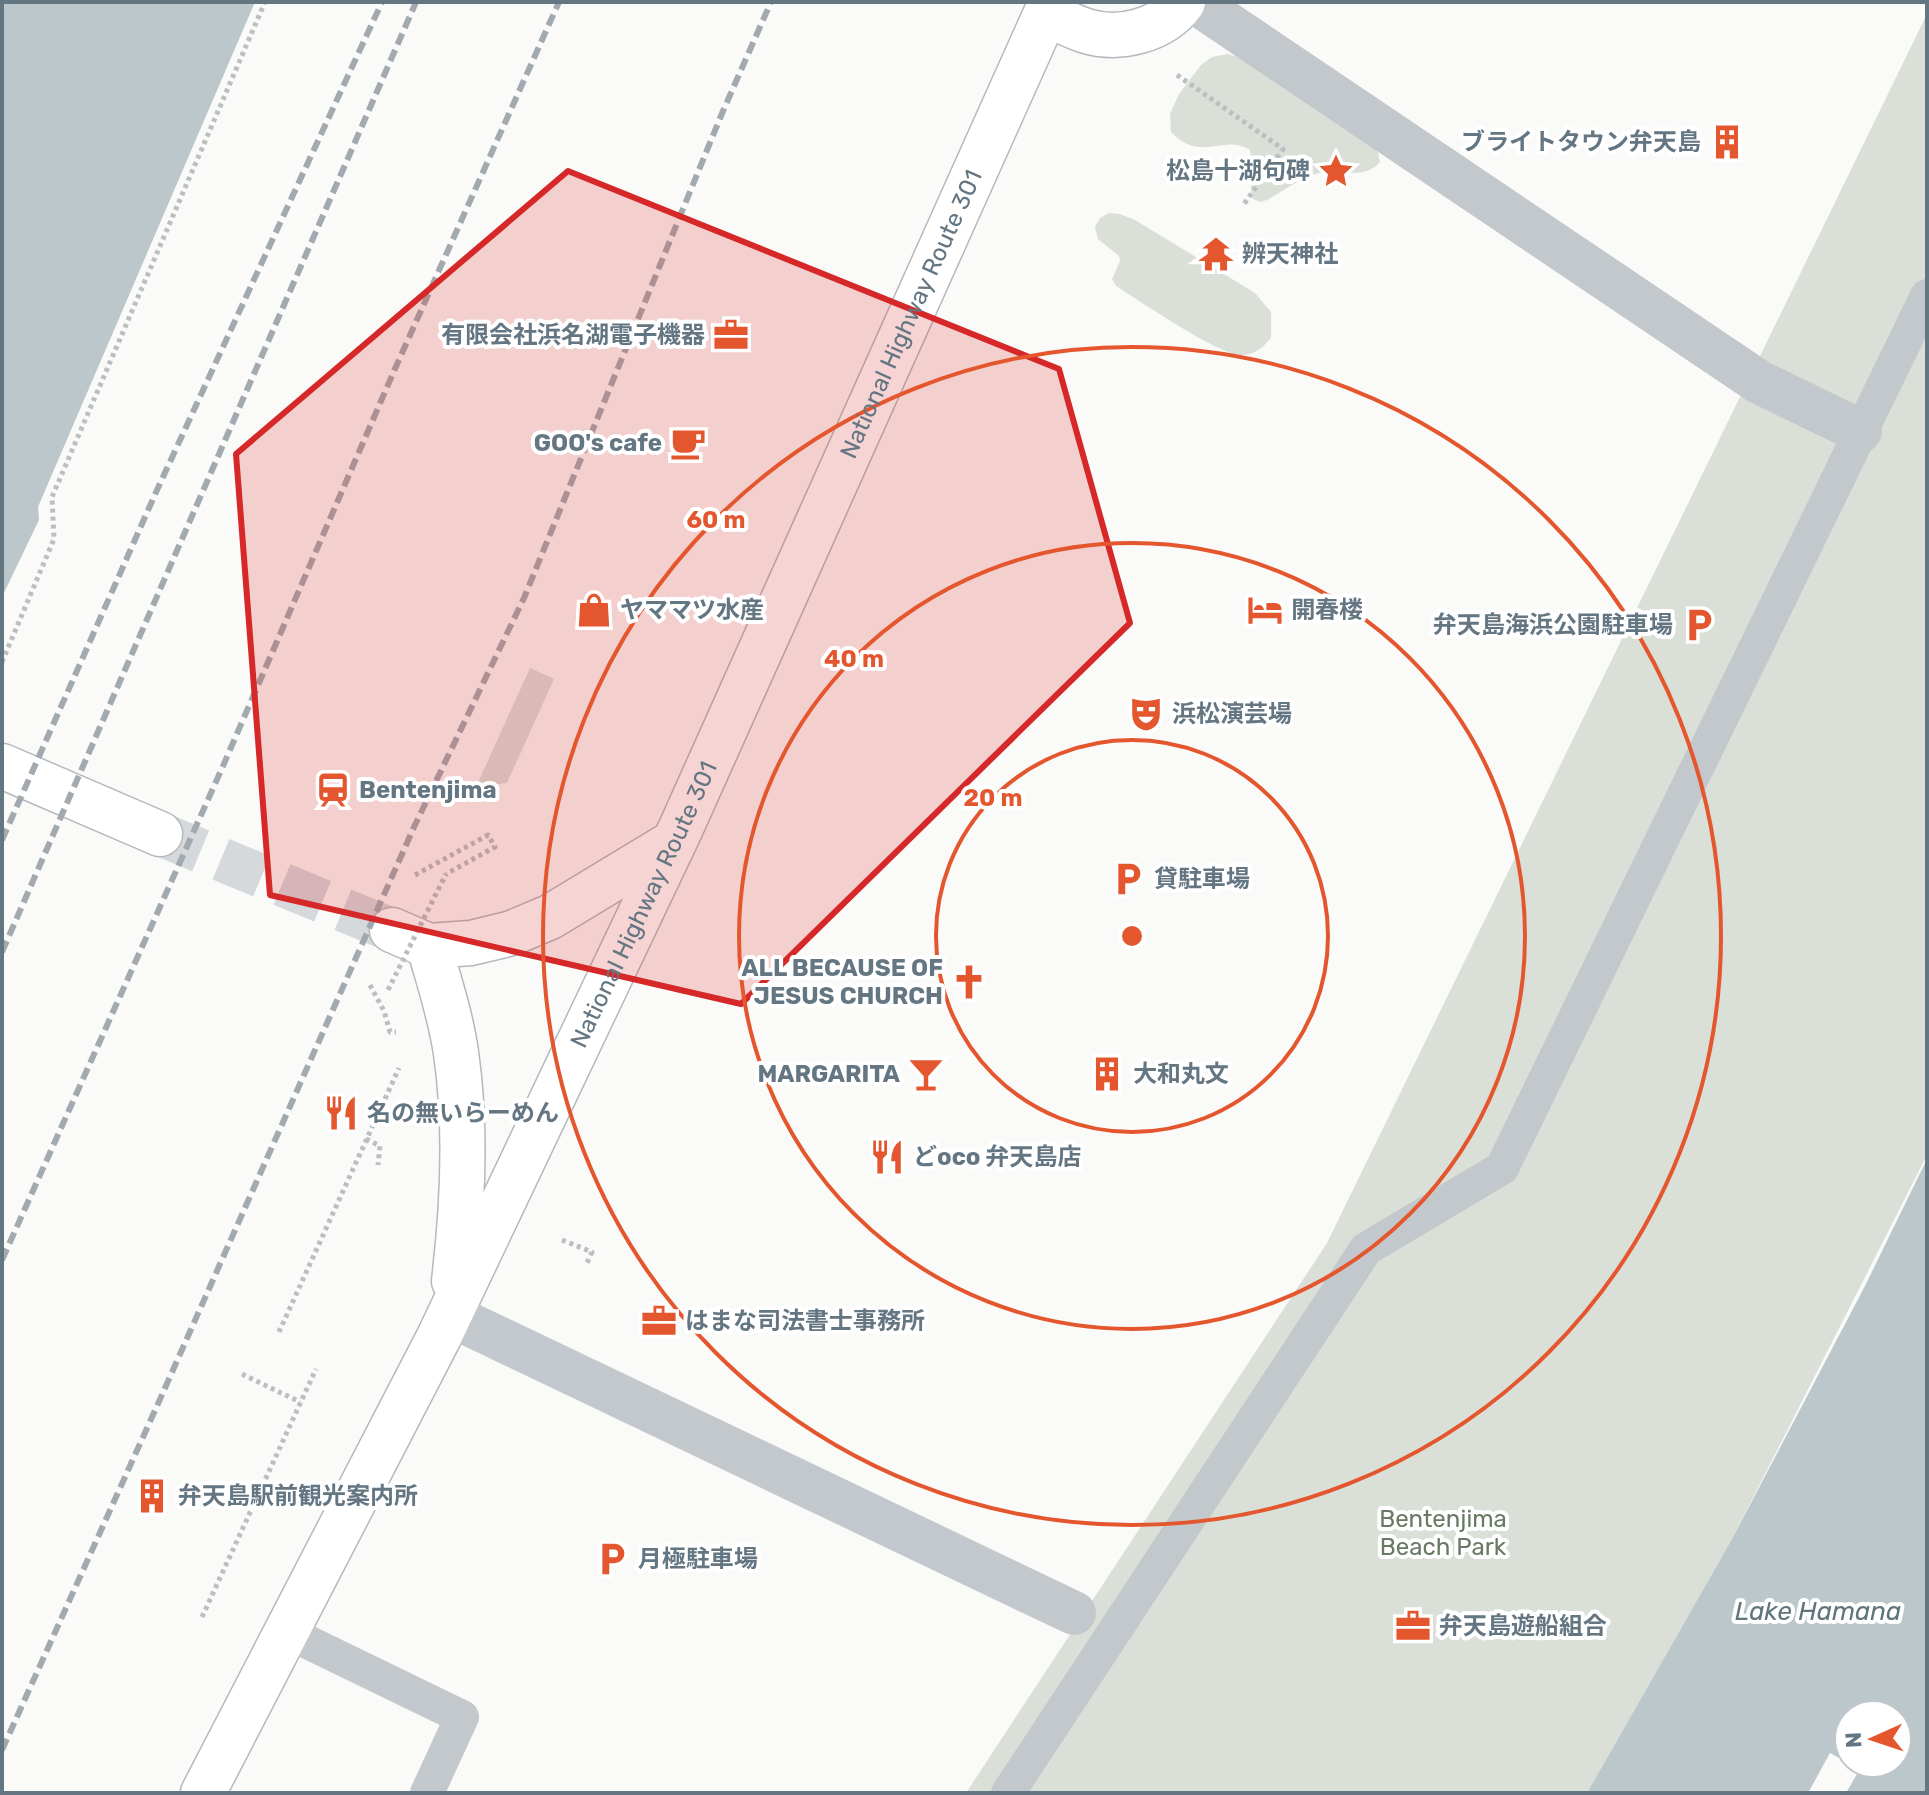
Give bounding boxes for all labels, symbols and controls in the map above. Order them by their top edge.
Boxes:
building icon: ブライトタウン弁天島 [1708,123,1746,161]
place label: ブライトタウン弁天島 [1461,128,1701,156]
place icon: 松島十湖句碑 [1317,152,1355,190]
place label: 松島十湖句碑 [1166,157,1310,185]
street label: National Highway Route 301 [834,166,988,463]
temple icon: 辨天神社 [1197,235,1235,273]
place label: 辨天神社 [1242,240,1338,268]
office icon: 有限会社浜名湖電子機器 [712,316,750,354]
place label: 有限会社浜名湖電子機器 [441,321,705,349]
cafe icon: GOO's cafe [669,424,707,462]
place label: GOO's cafe [534,429,662,457]
text: 60 m [686,506,746,534]
shop icon: ヤママツ水産 [575,591,613,629]
hotel icon: 開春楼 [1246,591,1284,629]
place label: ヤママツ水産 [620,596,764,624]
place label: 開春楼 [1291,596,1363,624]
parking icon: 弁天島海浜公園駐車場 [1680,606,1718,644]
place label: 弁天島海浜公園駐車場 [1433,611,1673,639]
text: 40 m [824,645,884,673]
theatre icon: 浜松演芸場 [1127,695,1165,733]
place label: 浜松演芸場 [1172,700,1292,728]
street label: National Highway Route 301 [565,757,723,1052]
station icon: Bentenjima [314,771,352,809]
place label: Bentenjima [359,776,497,804]
text: 20 m [963,784,1023,812]
parking icon: 貸駐車場 [1109,860,1147,898]
place label: 貸駐車場 [1154,865,1250,893]
centre of rings [1118,922,1146,950]
place label: ALL BECAUSE OF JESUS CHURCH [741,954,943,1010]
church icon: ALL BECAUSE OF JESUS CHURCH [950,963,988,1001]
bar icon: MARGARITA [907,1055,945,1093]
building icon: 大和丸文 [1088,1055,1126,1093]
place label: MARGARITA [757,1060,900,1088]
place label: 大和丸文 [1133,1060,1229,1088]
restaurant icon: 名の無いらーめん [322,1094,360,1132]
place label: 名の無いらーめん [367,1099,559,1127]
restaurant icon: どoco 弁天島店 [868,1138,906,1176]
place label: どoco 弁天島店 [913,1143,1082,1171]
office icon: はまな司法書士事務所 [640,1302,678,1340]
place label: はまな司法書士事務所 [685,1307,925,1335]
building icon: 弁天島駅前観光案内所 [133,1477,171,1515]
place label: 弁天島駅前観光案内所 [178,1482,418,1510]
park label: Bentenjima Beach Park [1379,1505,1507,1561]
parking icon: 月極駐車場 [593,1540,631,1578]
place label: 月極駐車場 [638,1545,758,1573]
water label: Lake Hamana [1735,1596,1901,1627]
office icon: 弁天島遊船組合 [1394,1607,1432,1645]
place label: 弁天島遊船組合 [1439,1612,1607,1640]
north arrow [1833,1699,1913,1779]
text: N [1840,1731,1867,1749]

